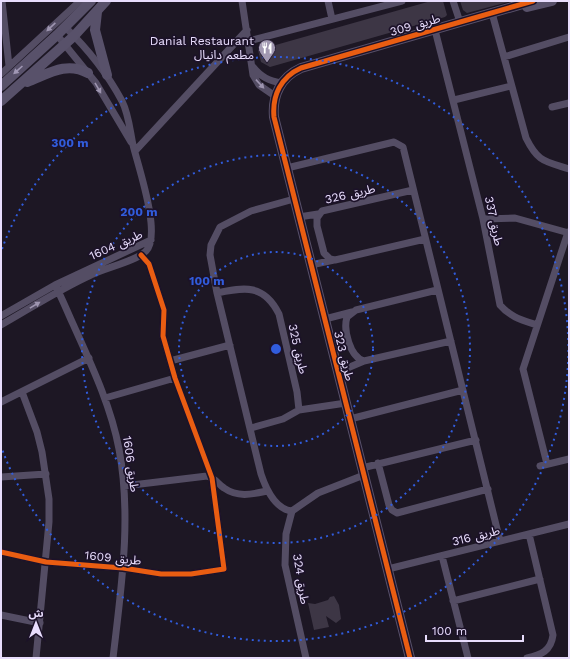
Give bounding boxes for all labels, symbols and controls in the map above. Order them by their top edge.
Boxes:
street label: طريق 309 [388,11,442,40]
one-way arrow [46,23,56,32]
place label: Danial Restaurant مطعم دانيال [150,34,254,64]
restaurant icon: Danial Restaurant مطعم دانيال [257,38,277,63]
one-way arrow [13,65,23,75]
one-way arrow [255,79,264,89]
one-way arrow [95,82,102,94]
text: 300 m [51,136,89,150]
street label: طريق 326 [323,181,377,208]
street label: طريق 337 [481,195,506,247]
text: 200 m [120,205,158,219]
street label: طريق 1604 [87,227,145,264]
text: 100 m [189,274,225,288]
one-way arrow [29,302,41,309]
street label: طريق 325 [284,323,311,376]
street label: طريق 323 [330,330,357,383]
centre of rings [269,342,283,356]
street label: طريق 1606 [119,435,142,493]
street label: طريق 316 [451,523,502,550]
street label: طريق 1609 [84,548,142,569]
street label: طريق 324 [289,553,312,605]
north arrow [16,603,56,643]
text: ش [28,607,44,620]
scale bar [426,617,523,643]
text: 100 m [432,624,467,638]

